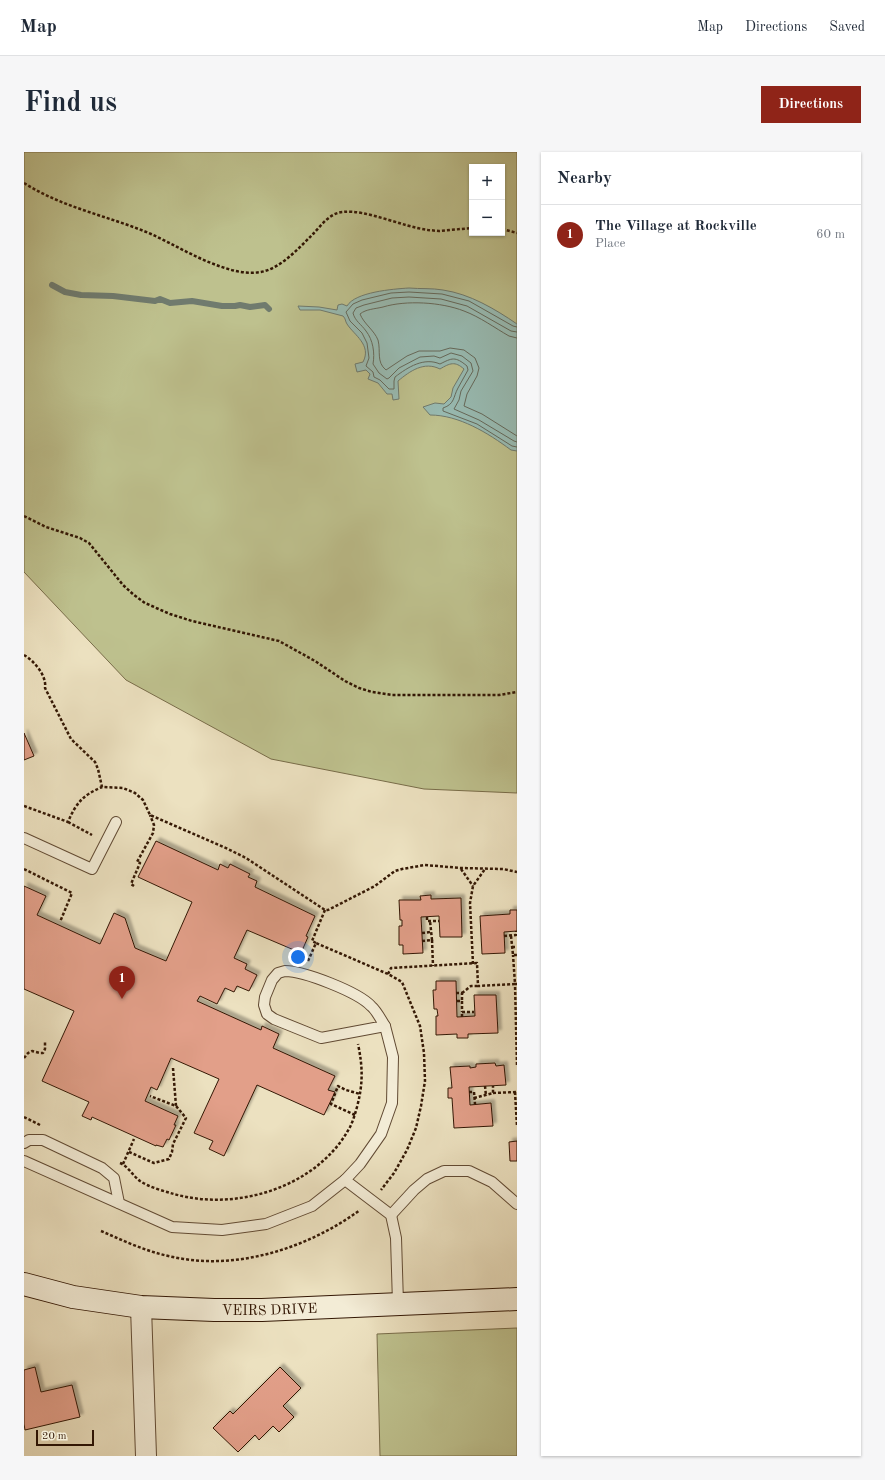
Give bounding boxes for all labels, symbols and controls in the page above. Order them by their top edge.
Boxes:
text: Map [20,18,57,37]
text: Map [697,20,723,34]
text: Directions [745,20,807,34]
text: Saved [829,20,865,34]
button: Directions [761,86,861,123]
text: Find us [24,90,117,118]
map controls [469,164,505,236]
button: + [469,164,505,200]
text: Nearby [557,170,612,187]
button: − [469,200,505,236]
text: The Village at Rockville [595,219,757,234]
text: 1 [566,228,574,241]
text: 60 m [816,228,845,241]
text: Place [595,237,625,250]
your location [288,947,308,967]
pin: 1 [109,966,135,999]
street label: VEIRS DRIVE [222,1302,318,1318]
scale bar [36,1428,94,1447]
text: 20 m [42,1431,67,1442]

